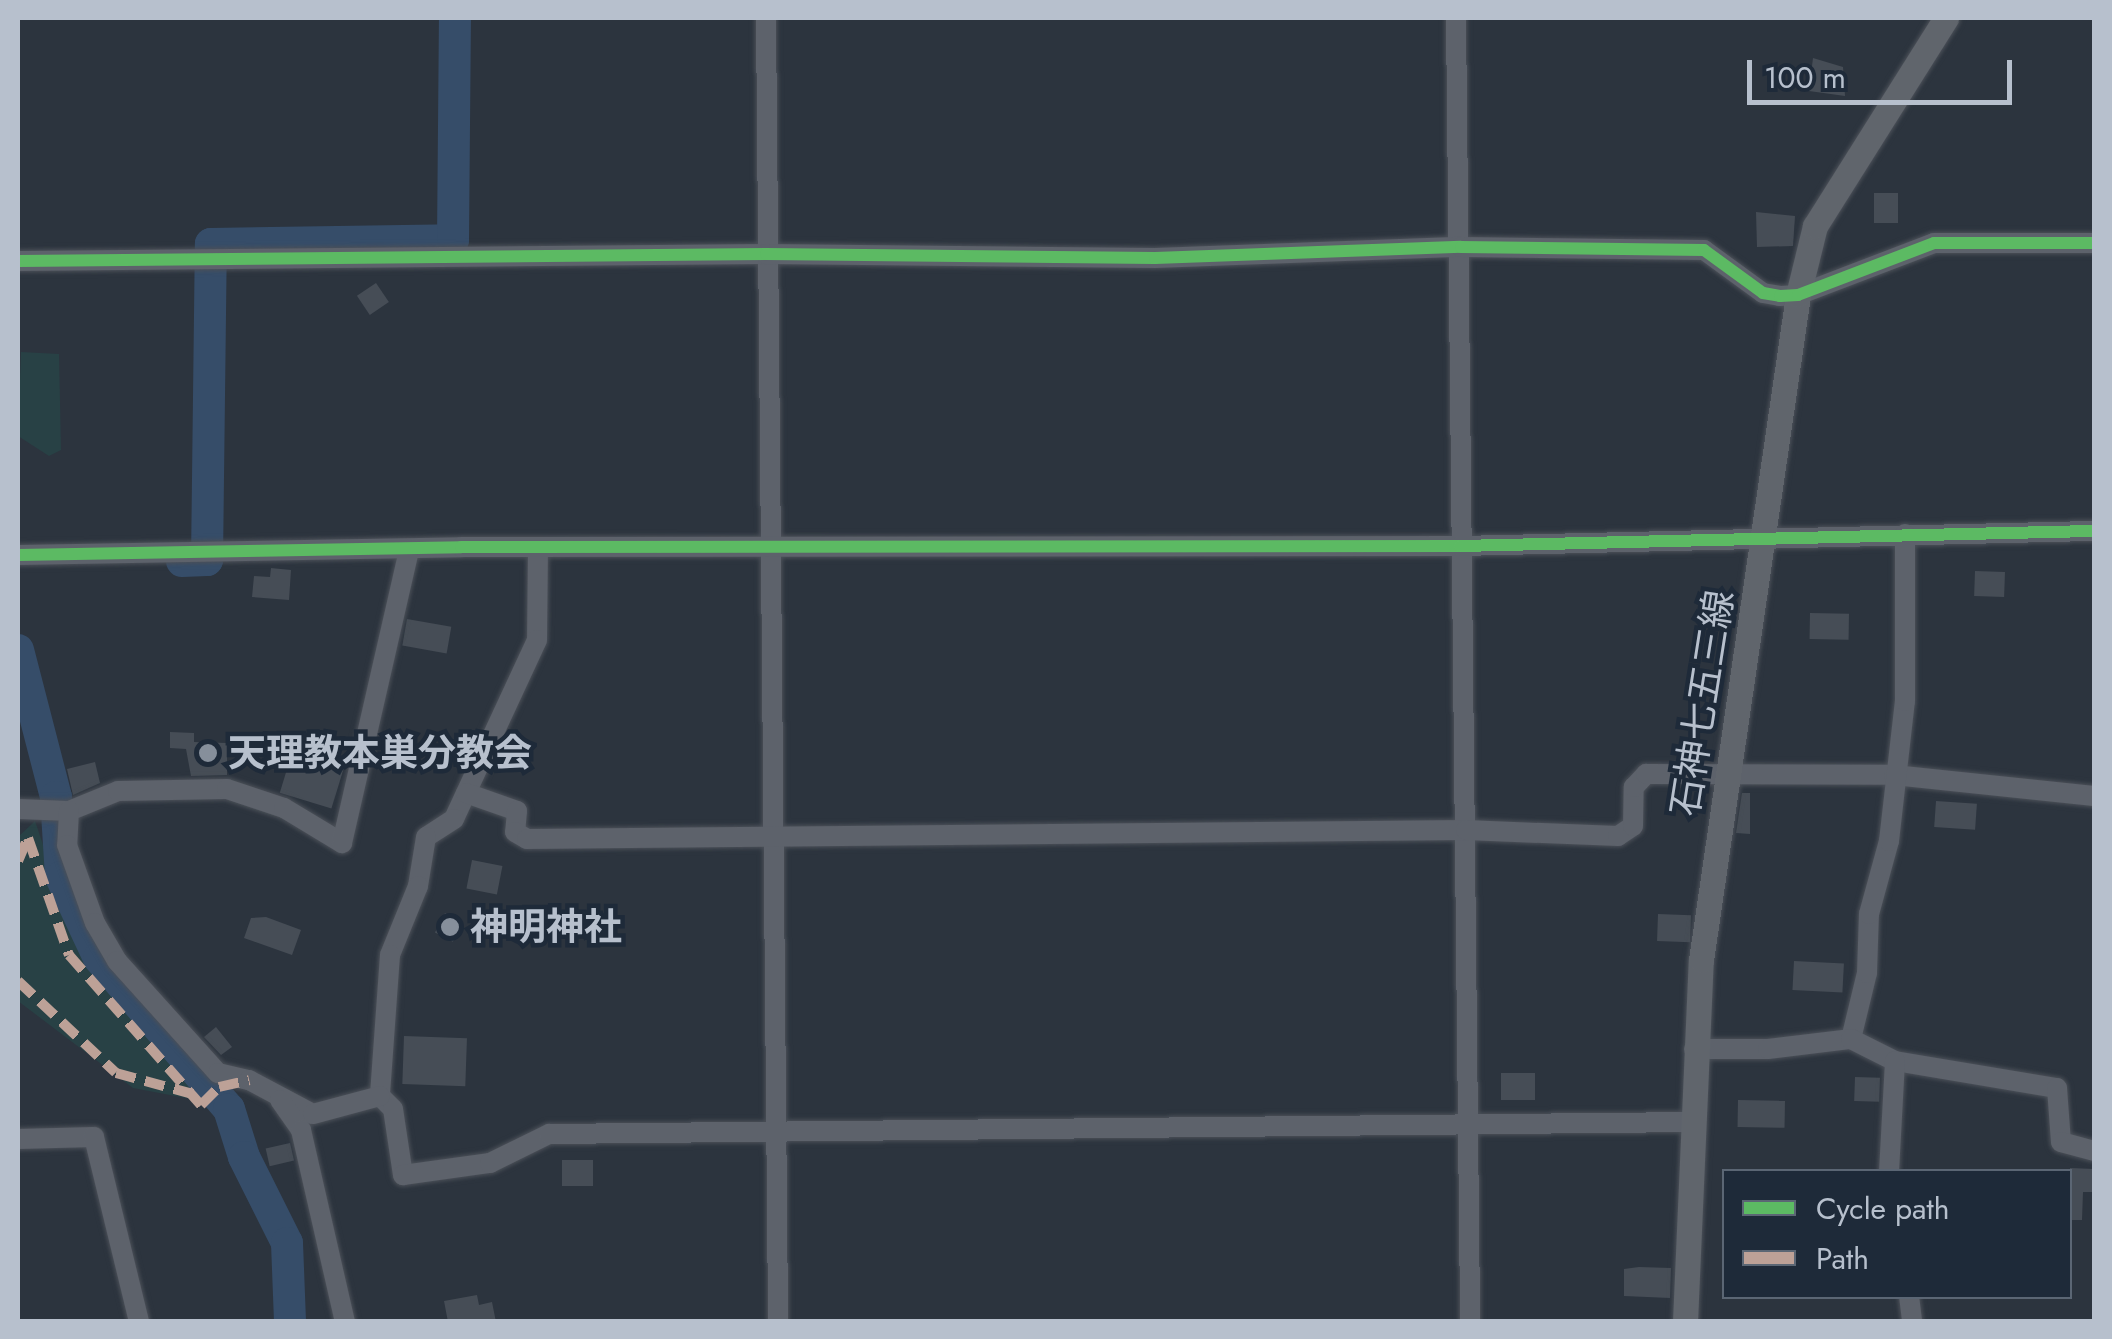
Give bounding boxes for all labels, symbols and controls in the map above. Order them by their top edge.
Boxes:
scale bar [1752,40,2017,102]
text: 100 m [1764,56,1846,99]
street label: 石神七五三線 [1662,587,1742,819]
place label: 天理教本巣分教会 [228,730,532,776]
marker: 天理教本巣分教会 [197,742,219,764]
place label: 神明神社 [470,904,622,950]
marker: 神明神社 [439,916,461,938]
legend [1722,1169,2072,1299]
text: Cycle path [1816,1187,1949,1230]
text: Path [1816,1237,1869,1280]

